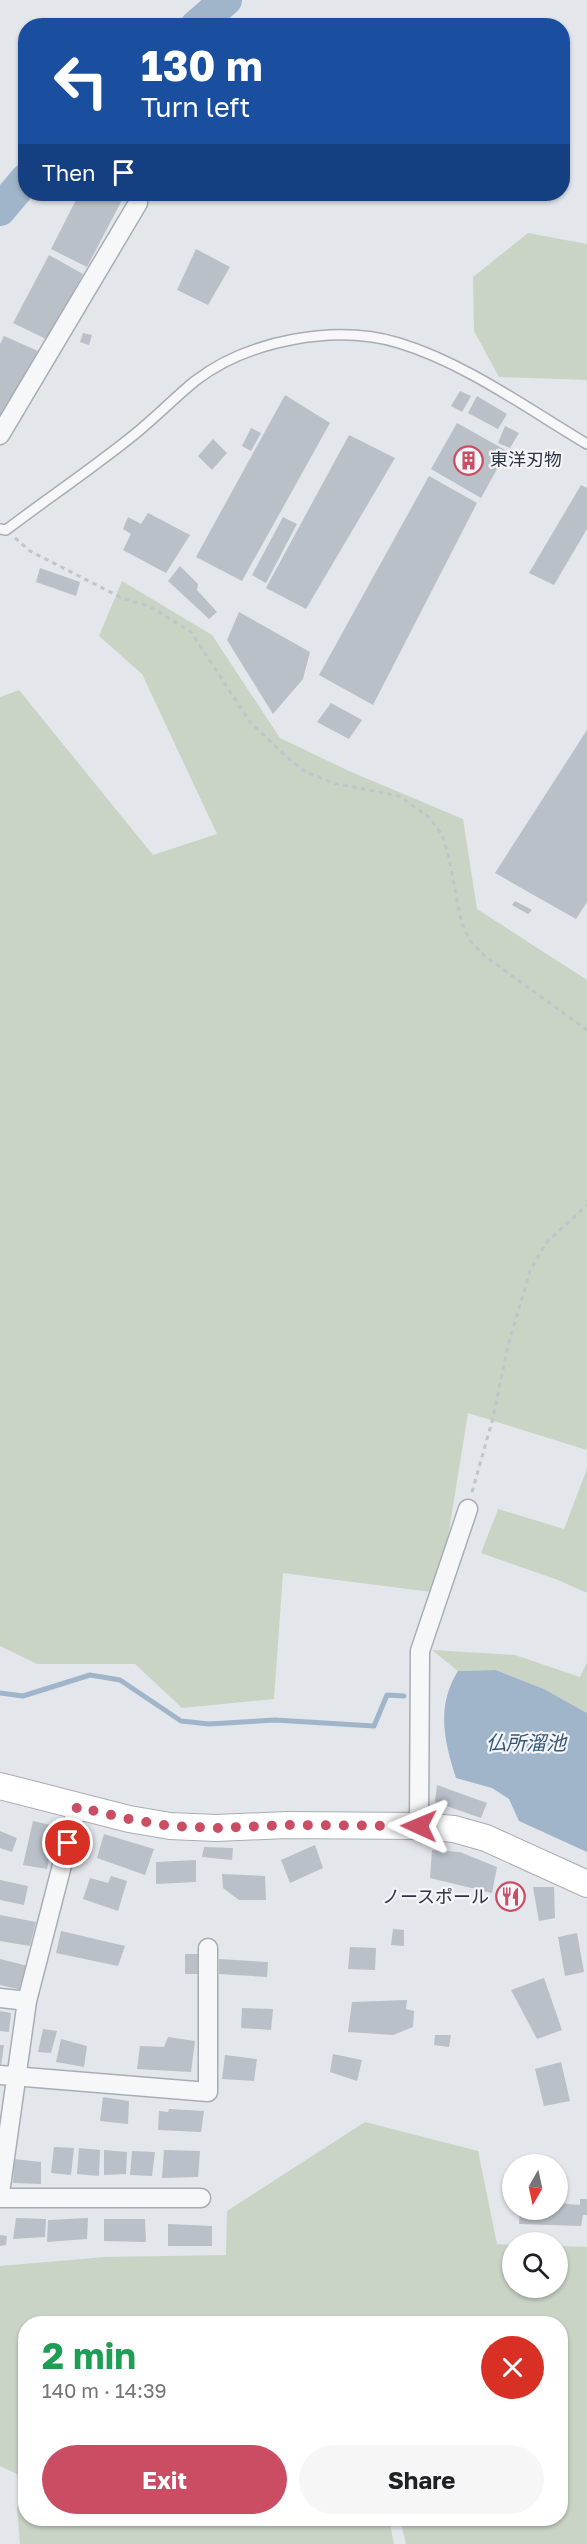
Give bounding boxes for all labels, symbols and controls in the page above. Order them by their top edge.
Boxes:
text: 130 m [141,40,263,90]
icon: left [42,42,120,120]
text: Turn left [141,91,250,123]
icon: arrive [107,156,140,189]
text: Then [42,159,95,186]
building icon: 東洋刃物 [453,444,485,476]
place label: 東洋刃物 [490,448,562,470]
water label: 仏所溜池 [486,1730,568,1754]
position arrow [387,1794,451,1858]
pin [42,1817,93,1868]
icon: arrive [51,1826,84,1859]
restaurant icon: ノースポール [494,1881,526,1913]
place label: ノースポール [382,1885,489,1907]
north arrow [502,2154,568,2220]
map controls [502,2154,568,2298]
button: search [502,2232,568,2298]
text: 2 min [42,2334,136,2377]
button: close [481,2336,544,2399]
text: 140 m · 14:39 [42,2378,167,2402]
button: Exit [42,2445,287,2514]
button: Share [299,2445,544,2514]

